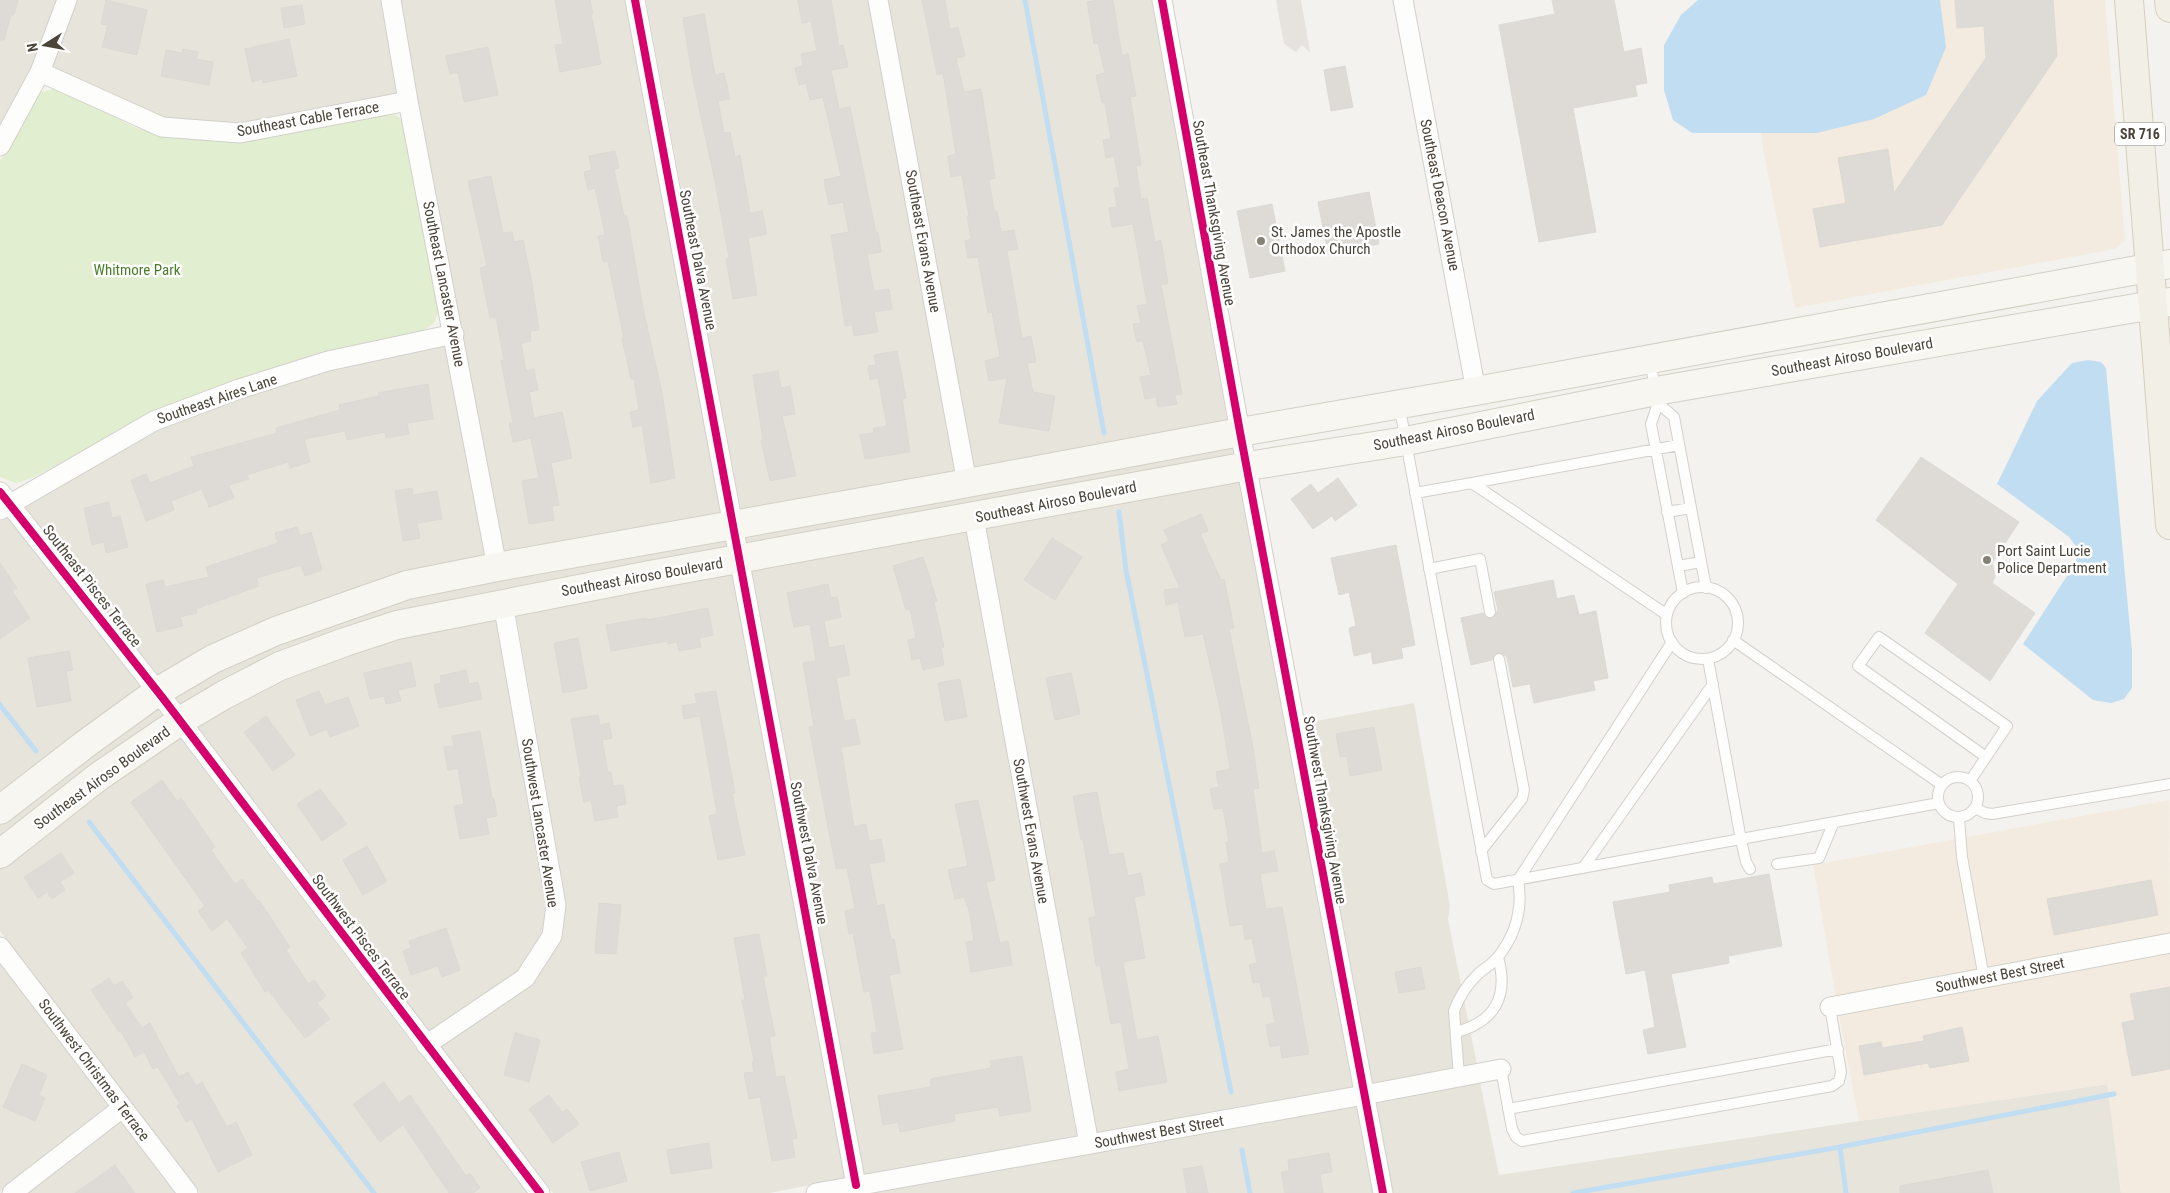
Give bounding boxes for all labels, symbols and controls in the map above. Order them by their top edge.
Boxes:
north arrow [20,20,70,70]
text: N [24,42,41,53]
street label: Southeast Cable Terrace [236,98,380,140]
street label: Southeast Deacon Avenue [1416,118,1464,272]
street label: Southeast Thanksgiving Avenue [1189,119,1239,307]
road number: SR 716 [2115,122,2165,146]
street label: Southeast Evans Avenue [902,168,944,314]
street label: Southeast Dalva Avenue [676,188,720,332]
street label: Southeast Lancaster Avenue [419,200,469,368]
place label: St. James the Apostle Orthodox Church [1271,223,1401,258]
marker: St. James the Apostle Orthodox Church [1255,235,1267,247]
park label: Whitmore Park [93,261,181,279]
street label: Southeast Airoso Boulevard [1770,334,1934,380]
street label: Southeast Aires Lane [155,370,279,428]
street label: Southeast Airoso Boulevard [1372,406,1536,454]
street label: Southeast Airoso Boulevard [974,478,1138,526]
street label: Southeast Pisces Terrace [39,521,145,651]
place label: Port Saint Lucie Police Department [1997,542,2107,577]
street label: Southeast Airoso Boulevard [560,554,724,600]
marker: Port Saint Lucie Police Department [1981,554,1993,566]
street label: Southwest Thanksgiving Avenue [1300,715,1350,905]
street label: Southeast Airoso Boulevard [30,723,174,833]
street label: Southwest Lancaster Avenue [518,737,562,909]
street label: Southwest Evans Avenue [1009,757,1053,905]
street label: Southwest Dalva Avenue [786,780,832,926]
street label: Southwest Pisces Terrace [308,871,414,1003]
street label: Southwest Best Street [1934,954,2066,996]
street label: Southwest Christmas Terrace [35,995,153,1145]
street label: Southwest Best Street [1093,1112,1225,1152]

